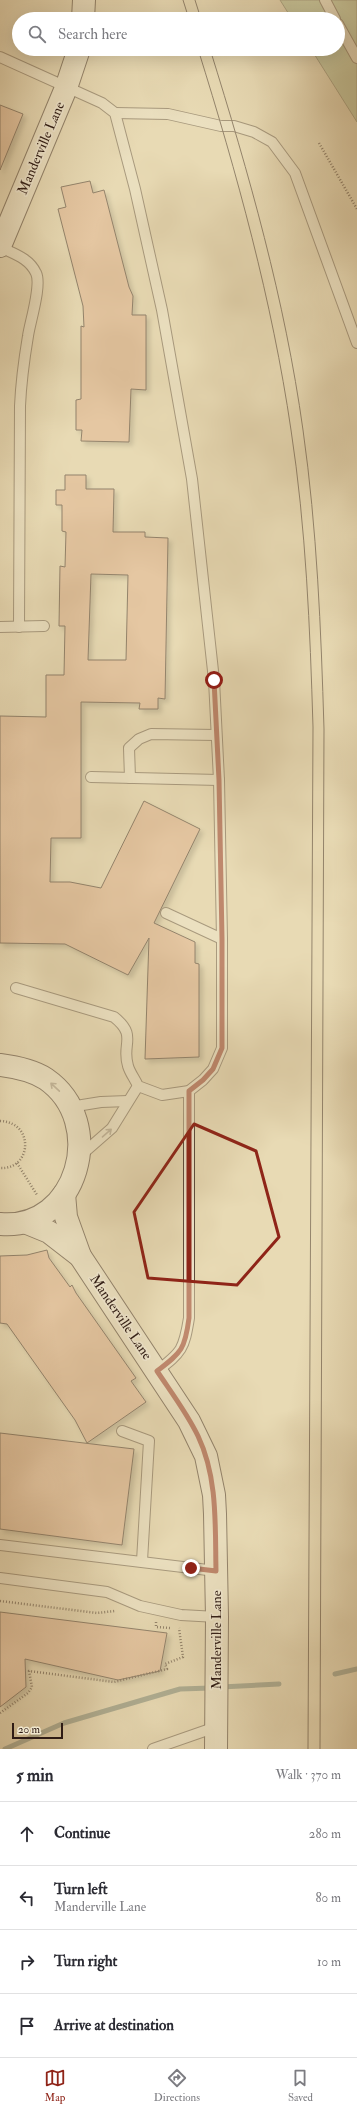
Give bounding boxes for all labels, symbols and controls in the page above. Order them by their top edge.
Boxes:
search box [12,12,345,56]
icon: search [26,23,48,45]
text: Search here [58,25,127,44]
street label: Manderville Lane [14,99,68,197]
route start [205,671,223,689]
one-way arrow [50,1083,60,1092]
one-way arrow [102,1128,113,1137]
street label: Manderville Lane [86,1271,156,1363]
route end [182,1559,200,1577]
street label: Manderville Lane [208,1590,225,1690]
scale bar [12,1721,63,1740]
text: 20 m [18,1723,40,1736]
text: 5 min [16,1765,54,1786]
text: Walk · 370 m [276,1767,341,1783]
icon: ahead [16,1823,38,1845]
text: Continue [54,1824,110,1843]
text: 280 m [309,1826,341,1842]
text: Turn left [54,1880,108,1899]
icon: left [16,1887,38,1909]
text: 80 m [315,1890,341,1906]
text: Manderville Lane [54,1899,146,1915]
icon: right [16,1951,38,1973]
text: Turn right [54,1952,117,1971]
text: 10 m [317,1954,341,1970]
icon: arrive [16,2015,38,2037]
text: Arrive at destination [54,2016,174,2035]
tab: Map [44,2067,66,2104]
tab: Directions [154,2067,200,2104]
tab: Saved [288,2067,313,2104]

